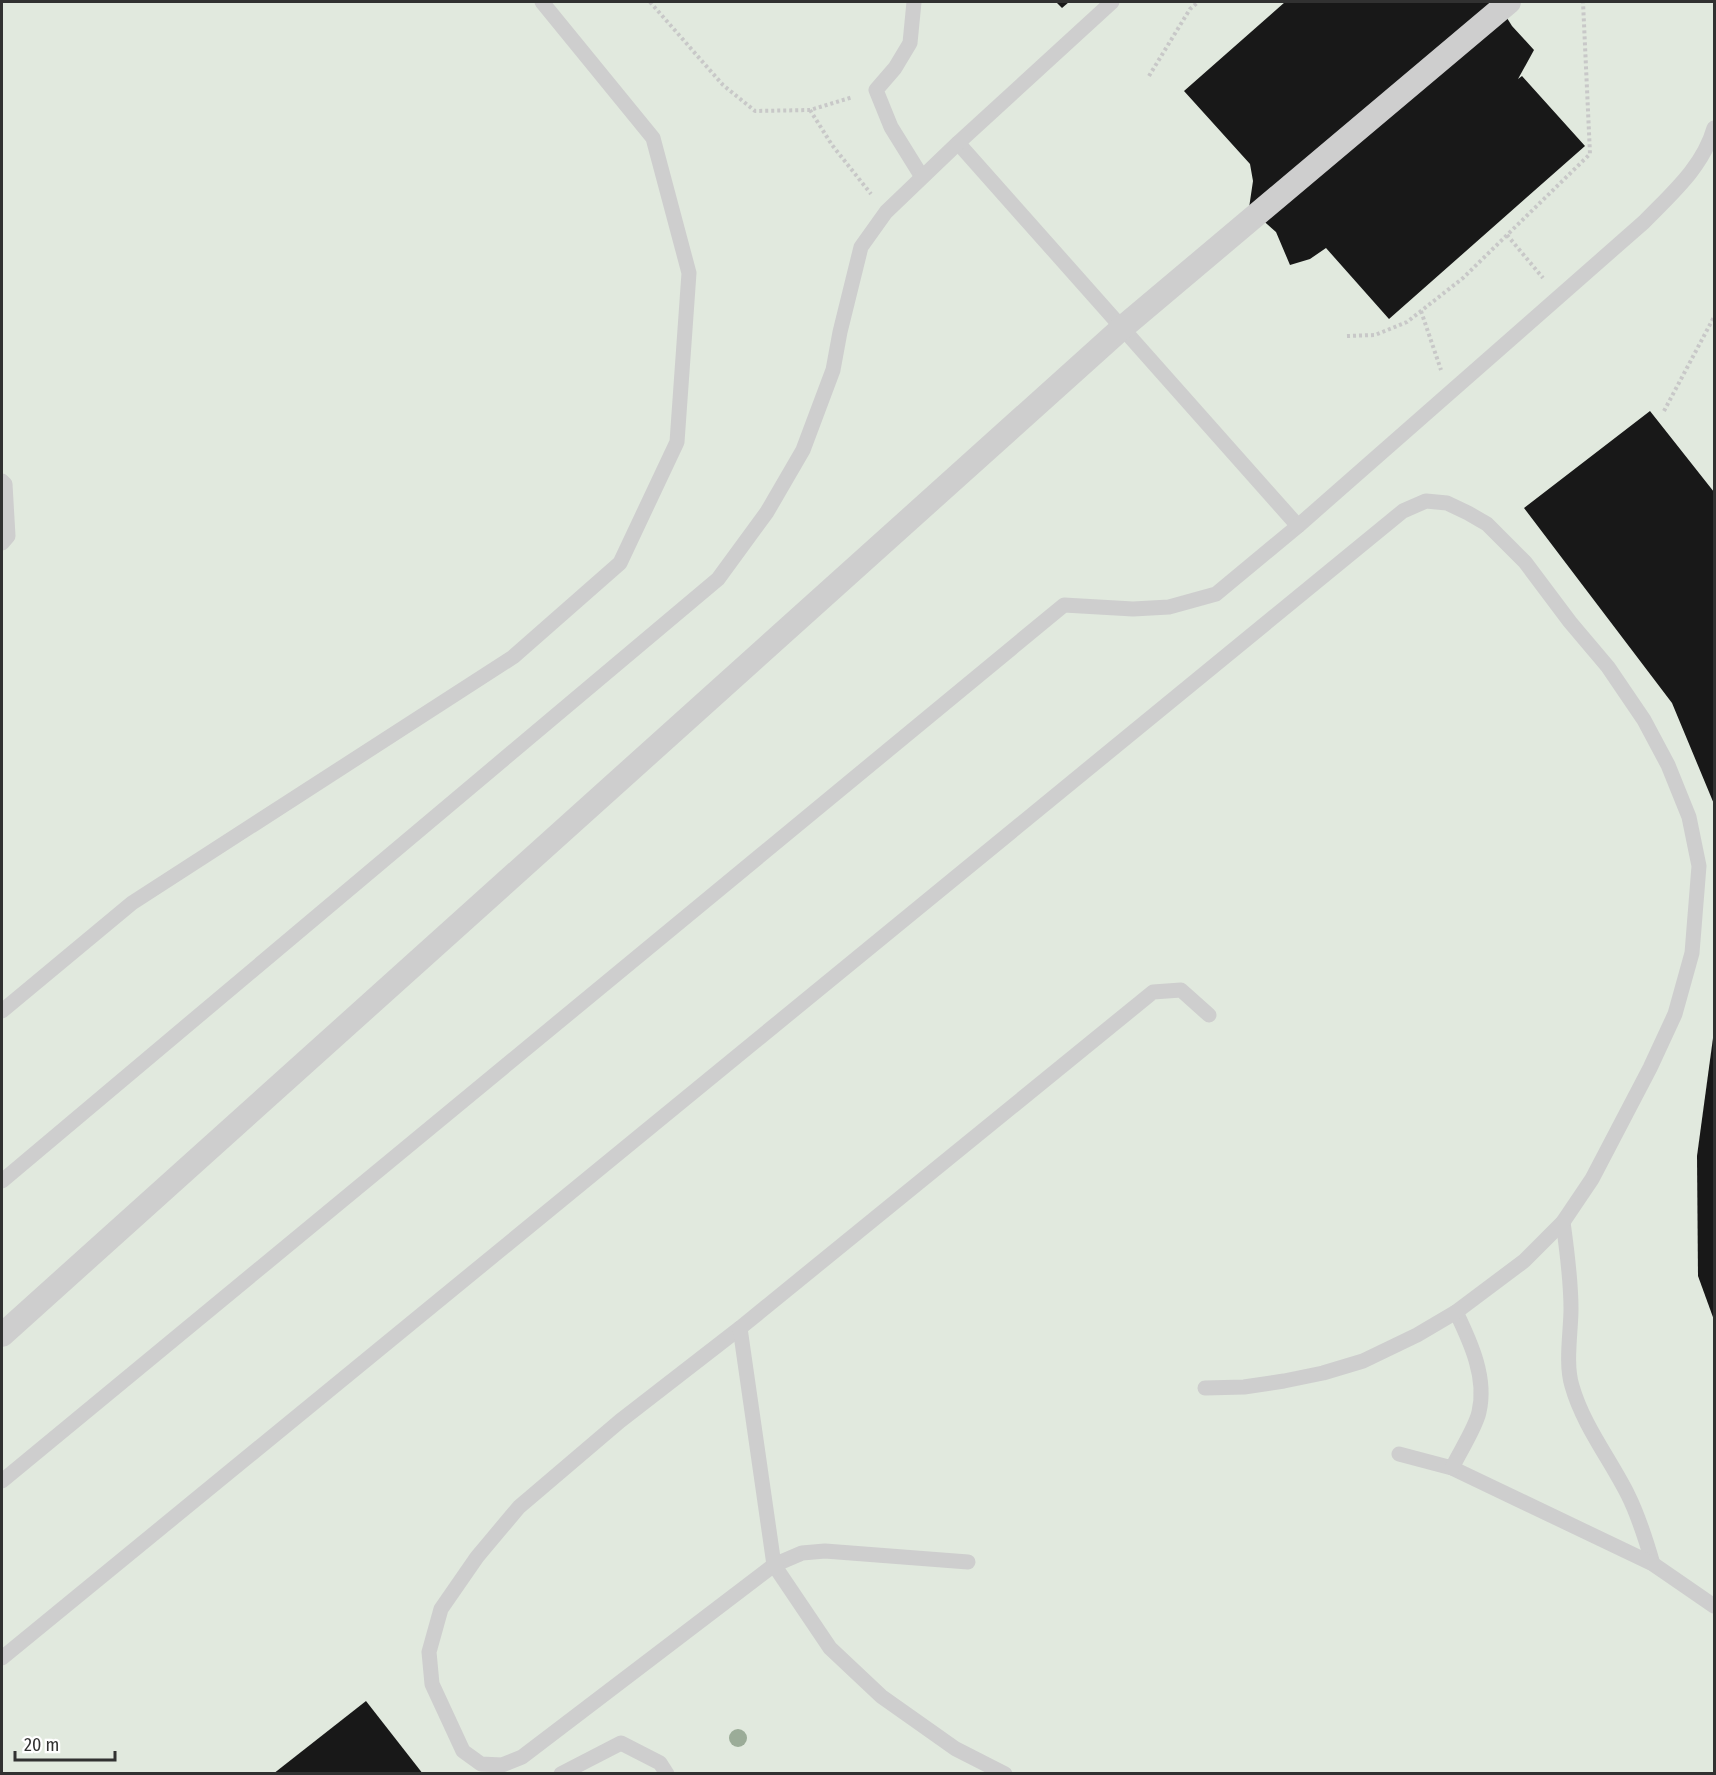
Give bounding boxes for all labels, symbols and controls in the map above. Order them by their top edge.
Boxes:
scale bar [15,1724,116,1762]
text: 20 m [24,1734,59,1756]

